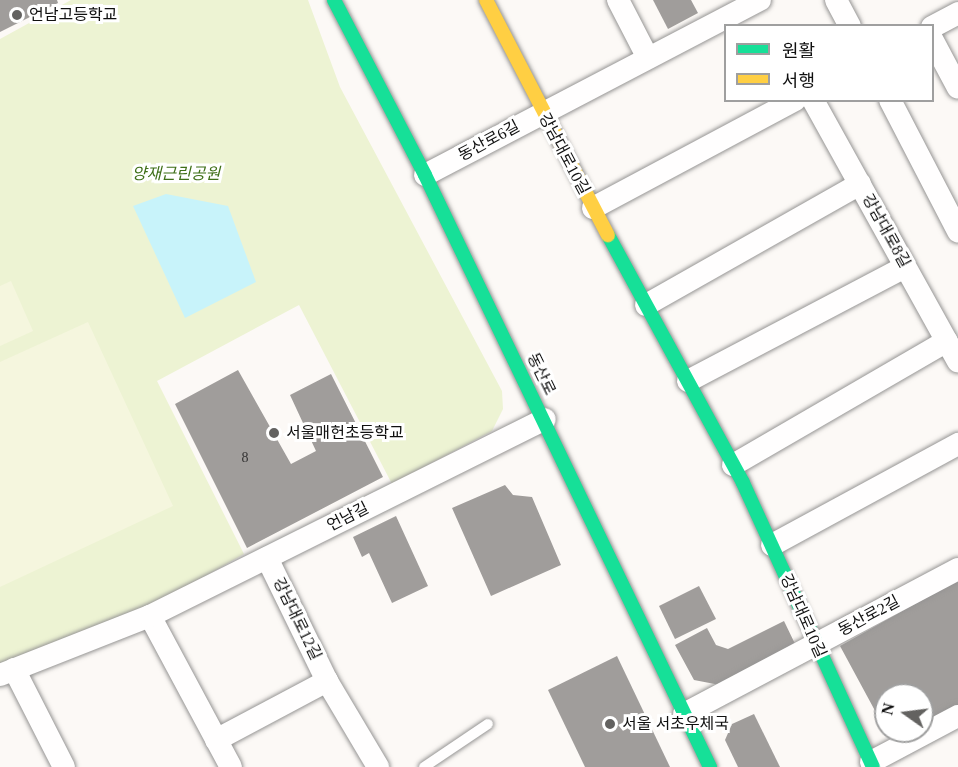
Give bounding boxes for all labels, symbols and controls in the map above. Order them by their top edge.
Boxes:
place label: 언남고등학교 [29,5,117,25]
marker: 언남고등학교 [10,8,24,22]
legend [724,24,934,102]
text: 원활 [782,41,815,61]
text: 서행 [782,71,815,91]
street label: 강남대로10길 [534,110,594,198]
street label: 동산로6길 [455,117,523,165]
park label: 양재근린공원 [132,164,220,184]
street label: 강남대로8길 [858,191,914,271]
street label: 동산로 [523,350,559,398]
place label: 서울매헌초등학교 [286,423,404,443]
marker: 서울매헌초등학교 [267,426,281,440]
house number: 8 [242,450,249,466]
street label: 언남길 [324,498,372,536]
street label: 강남대로10길 [776,571,830,661]
street label: 강남대로12길 [269,575,325,663]
street label: 동산로2길 [835,592,903,640]
north arrow [874,683,934,743]
text: N [878,701,898,717]
place label: 서울 서초우체국 [622,714,729,734]
marker: 서울 서초우체국 [603,717,617,731]

